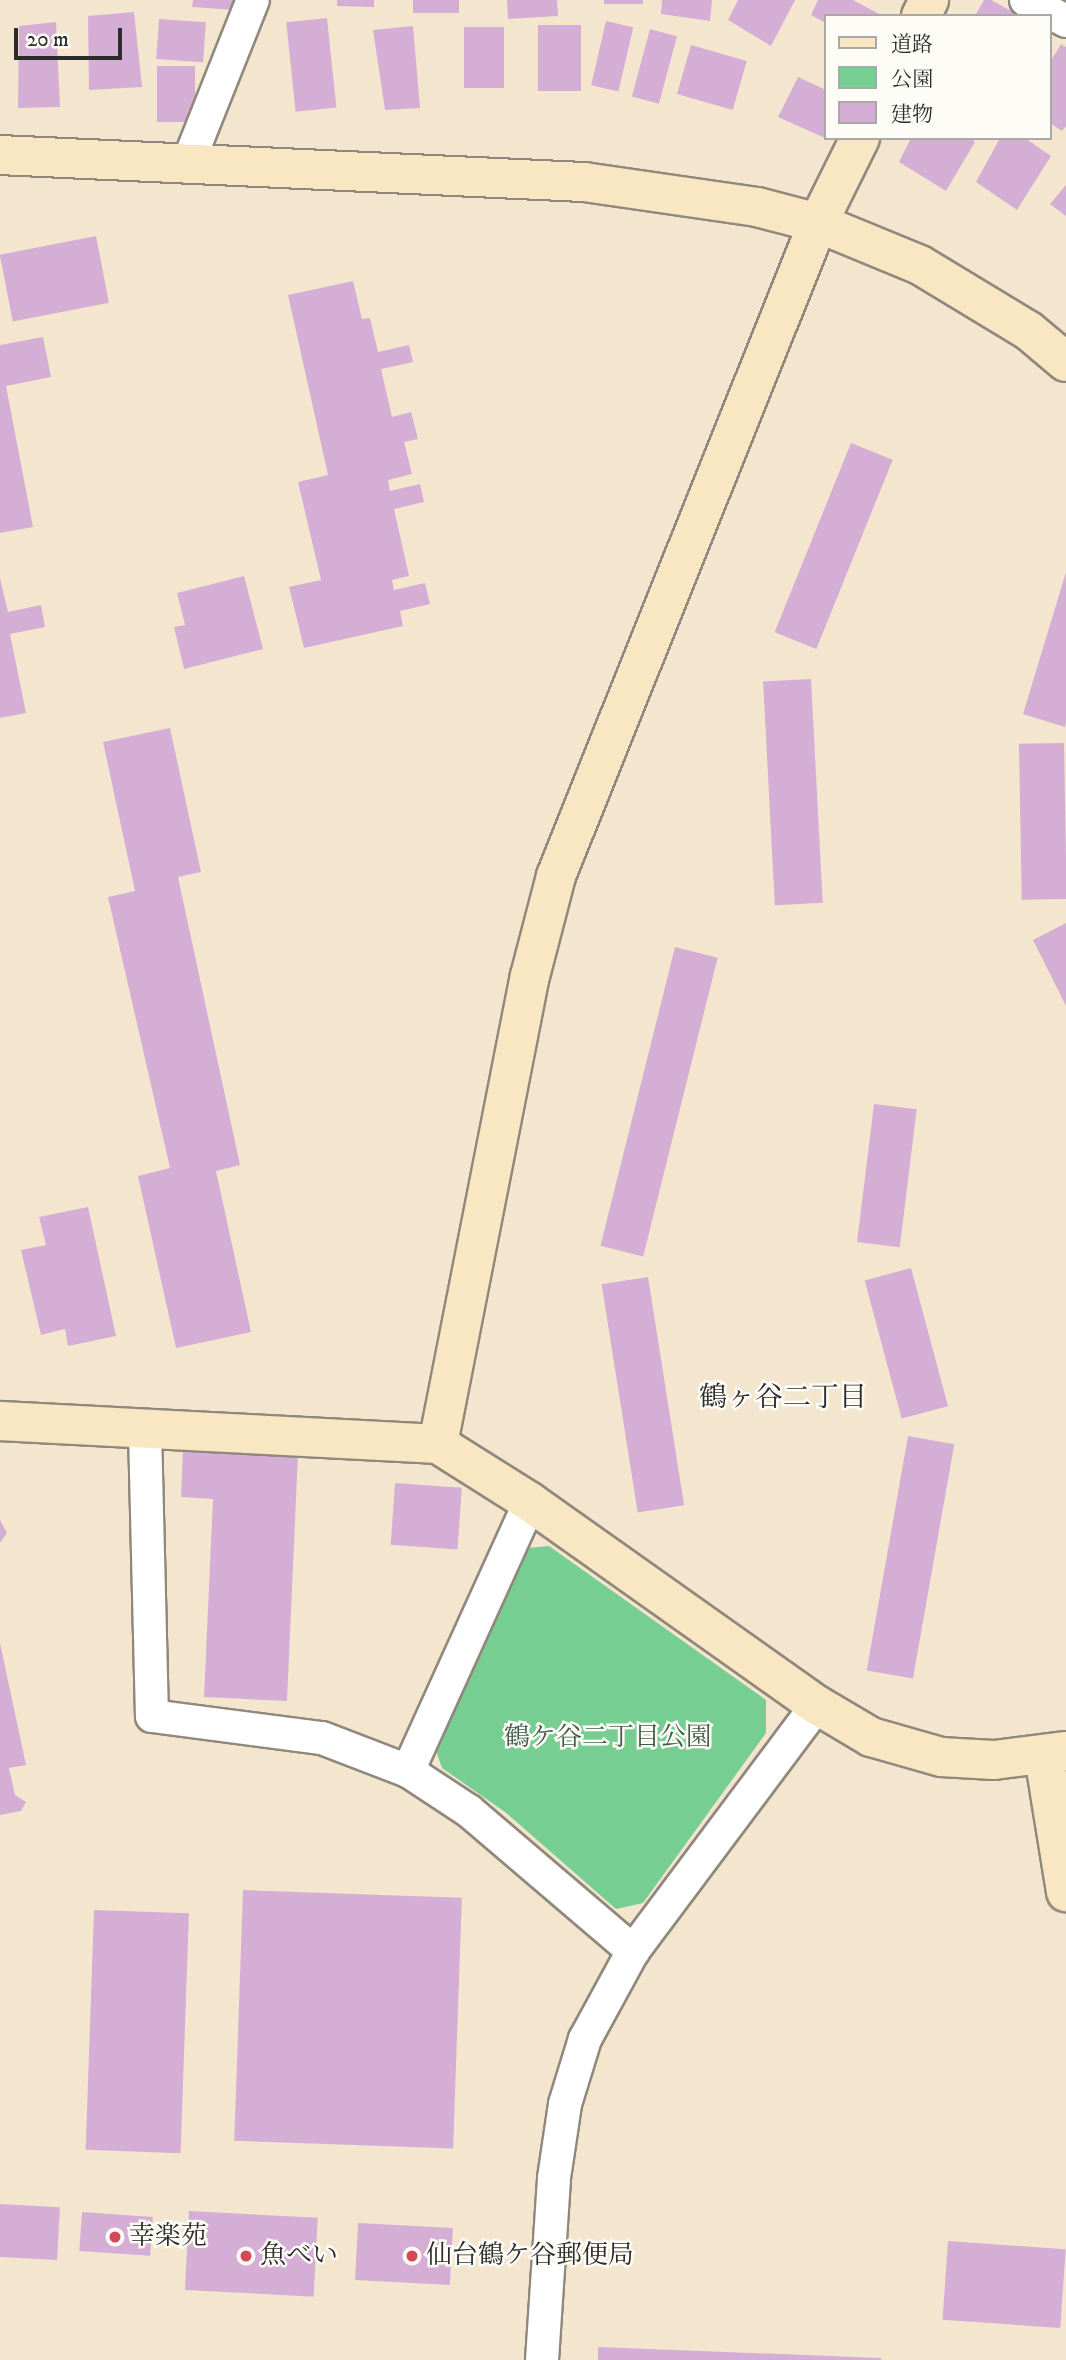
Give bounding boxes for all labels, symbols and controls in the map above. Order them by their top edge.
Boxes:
scale bar [18,14,126,58]
legend [824,14,1052,140]
text: 20 m [27,27,69,53]
text: 道路 [891,32,933,58]
text: 公園 [891,67,933,93]
text: 建物 [891,102,933,128]
district label: 鶴ヶ谷二丁目 [699,1381,867,1415]
park label: 鶴ケ谷二丁目公園 [504,1722,712,1754]
place label: 幸楽苑 [129,2221,207,2253]
marker: 幸楽苑 [107,2229,123,2245]
place label: 魚べい [260,2240,338,2272]
place label: 仙台鶴ケ谷郵便局 [426,2240,634,2272]
marker: 魚べい [238,2248,254,2264]
marker: 仙台鶴ケ谷郵便局 [404,2248,420,2264]

